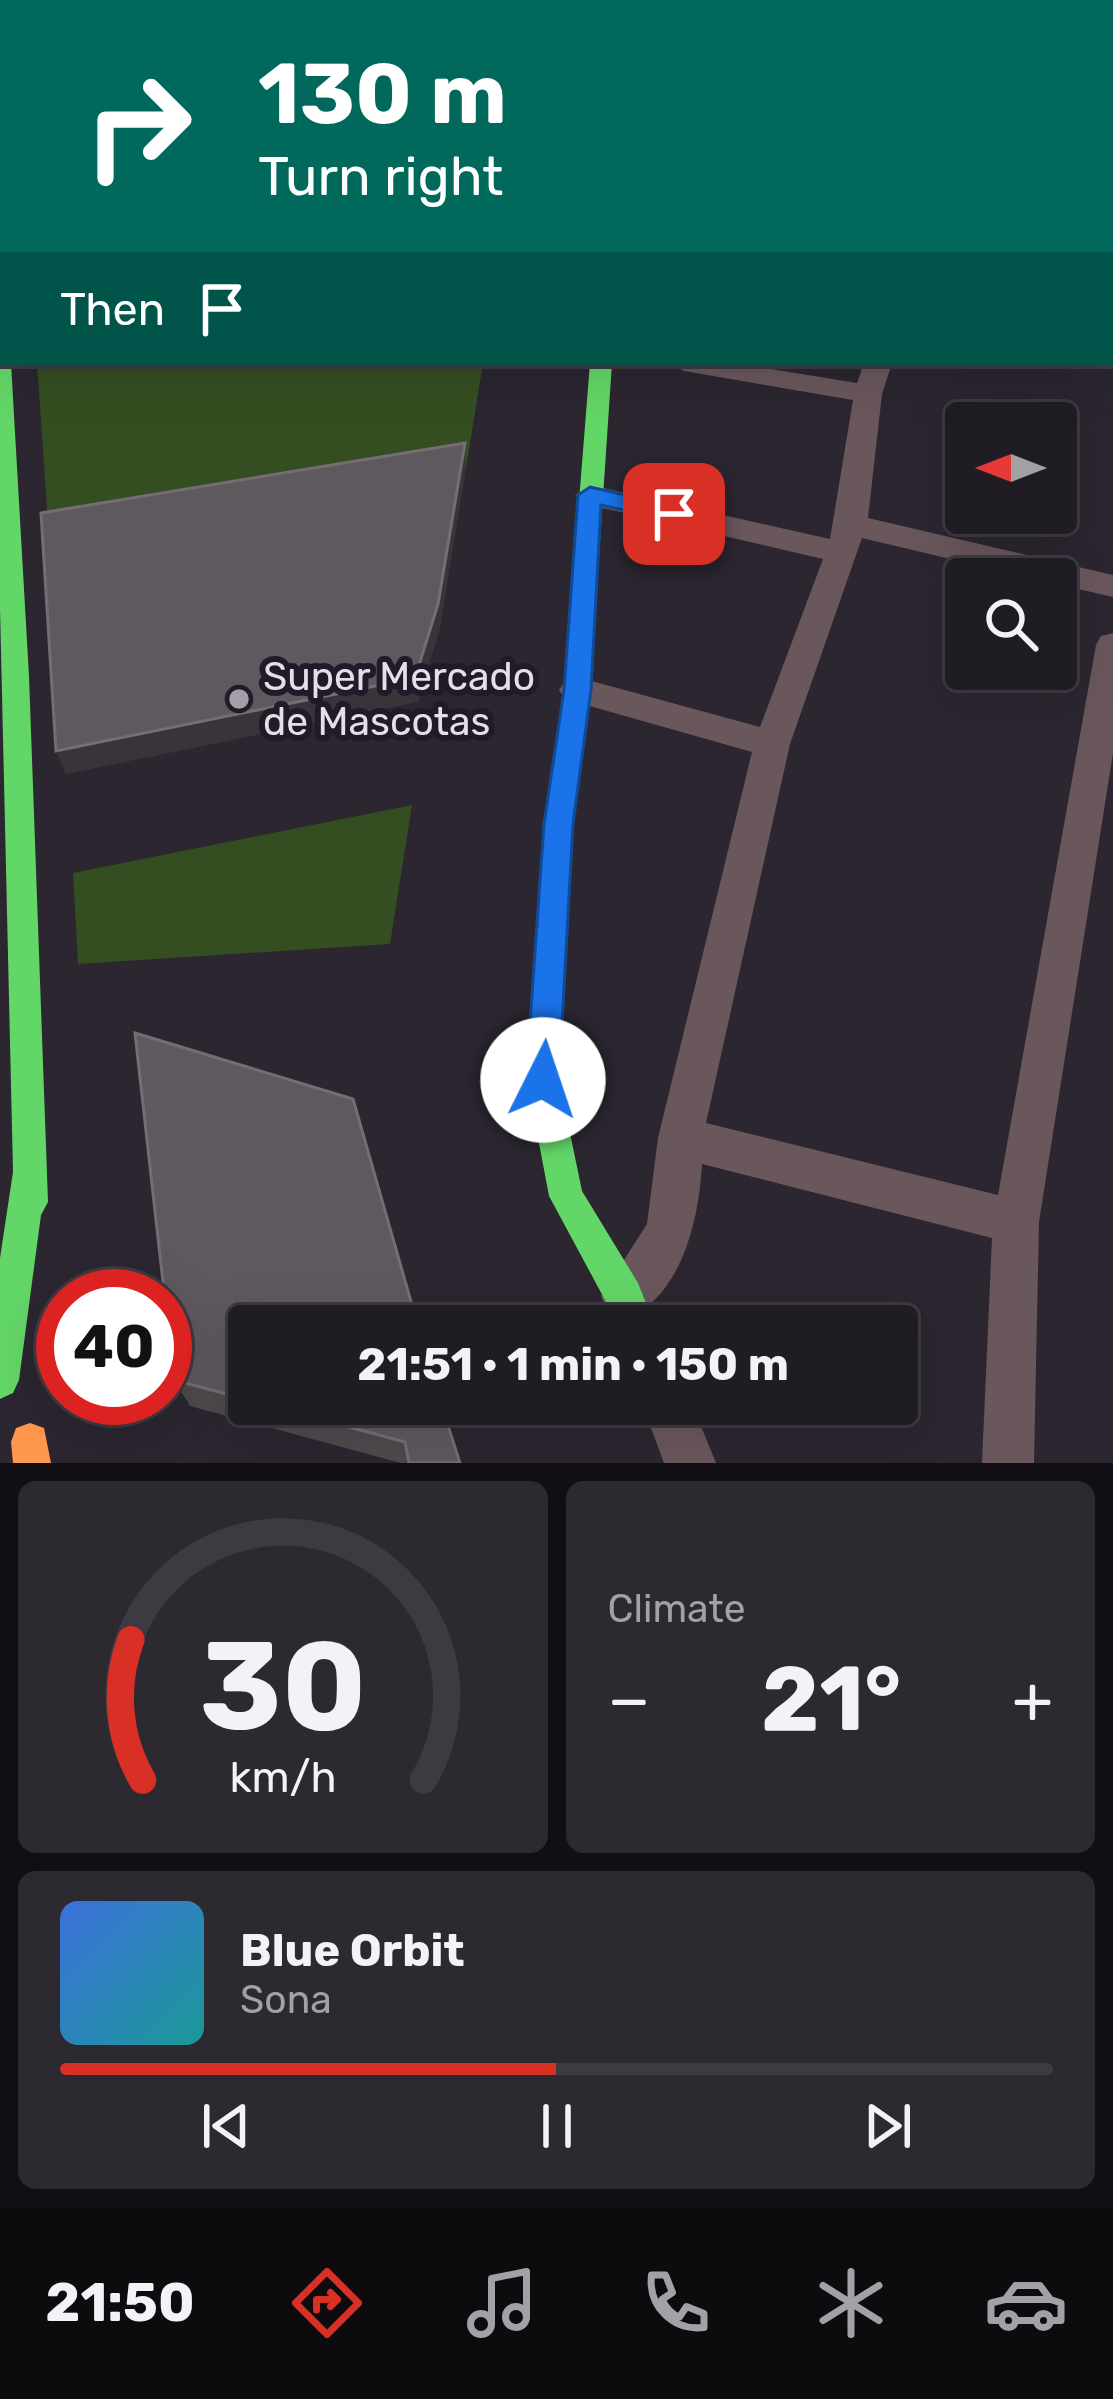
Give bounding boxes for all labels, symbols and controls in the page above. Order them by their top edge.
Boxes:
text: 130 m [258,44,507,144]
icon: right [60,48,216,204]
text: Turn right [258,145,503,209]
icon: arrive [189,276,255,342]
text: Then [60,283,165,336]
north arrow [945,402,1077,534]
map controls [945,402,1077,690]
pin [623,463,725,565]
icon: arrive [641,481,707,547]
button: search [945,558,1077,690]
place label: Super Mercado de Mascotas [263,654,535,745]
marker: Super Mercado de Mascotas [226,686,252,712]
position arrow [480,1017,606,1143]
speed limit sign: 40 [36,1269,192,1425]
text: 21:51 · 1 min · 150 m [357,1338,789,1391]
text: Climate [608,1586,746,1632]
text: 30 [199,1612,366,1760]
text: 21° [761,1646,901,1753]
text: − [608,1660,650,1739]
text: + [1012,1660,1053,1739]
text: km/h [229,1752,336,1803]
text: Blue Orbit [240,1924,464,1977]
text: Sona [240,1977,332,2023]
icon: previous [193,2093,259,2159]
icon: pause [524,2093,590,2159]
icon: next [855,2093,921,2159]
icon: directions [285,2261,369,2345]
icon: music [460,2261,544,2345]
icon: phone [634,2261,718,2345]
icon: climate [809,2261,893,2345]
icon: car [984,2261,1068,2345]
text: 21:50 [45,2271,195,2335]

